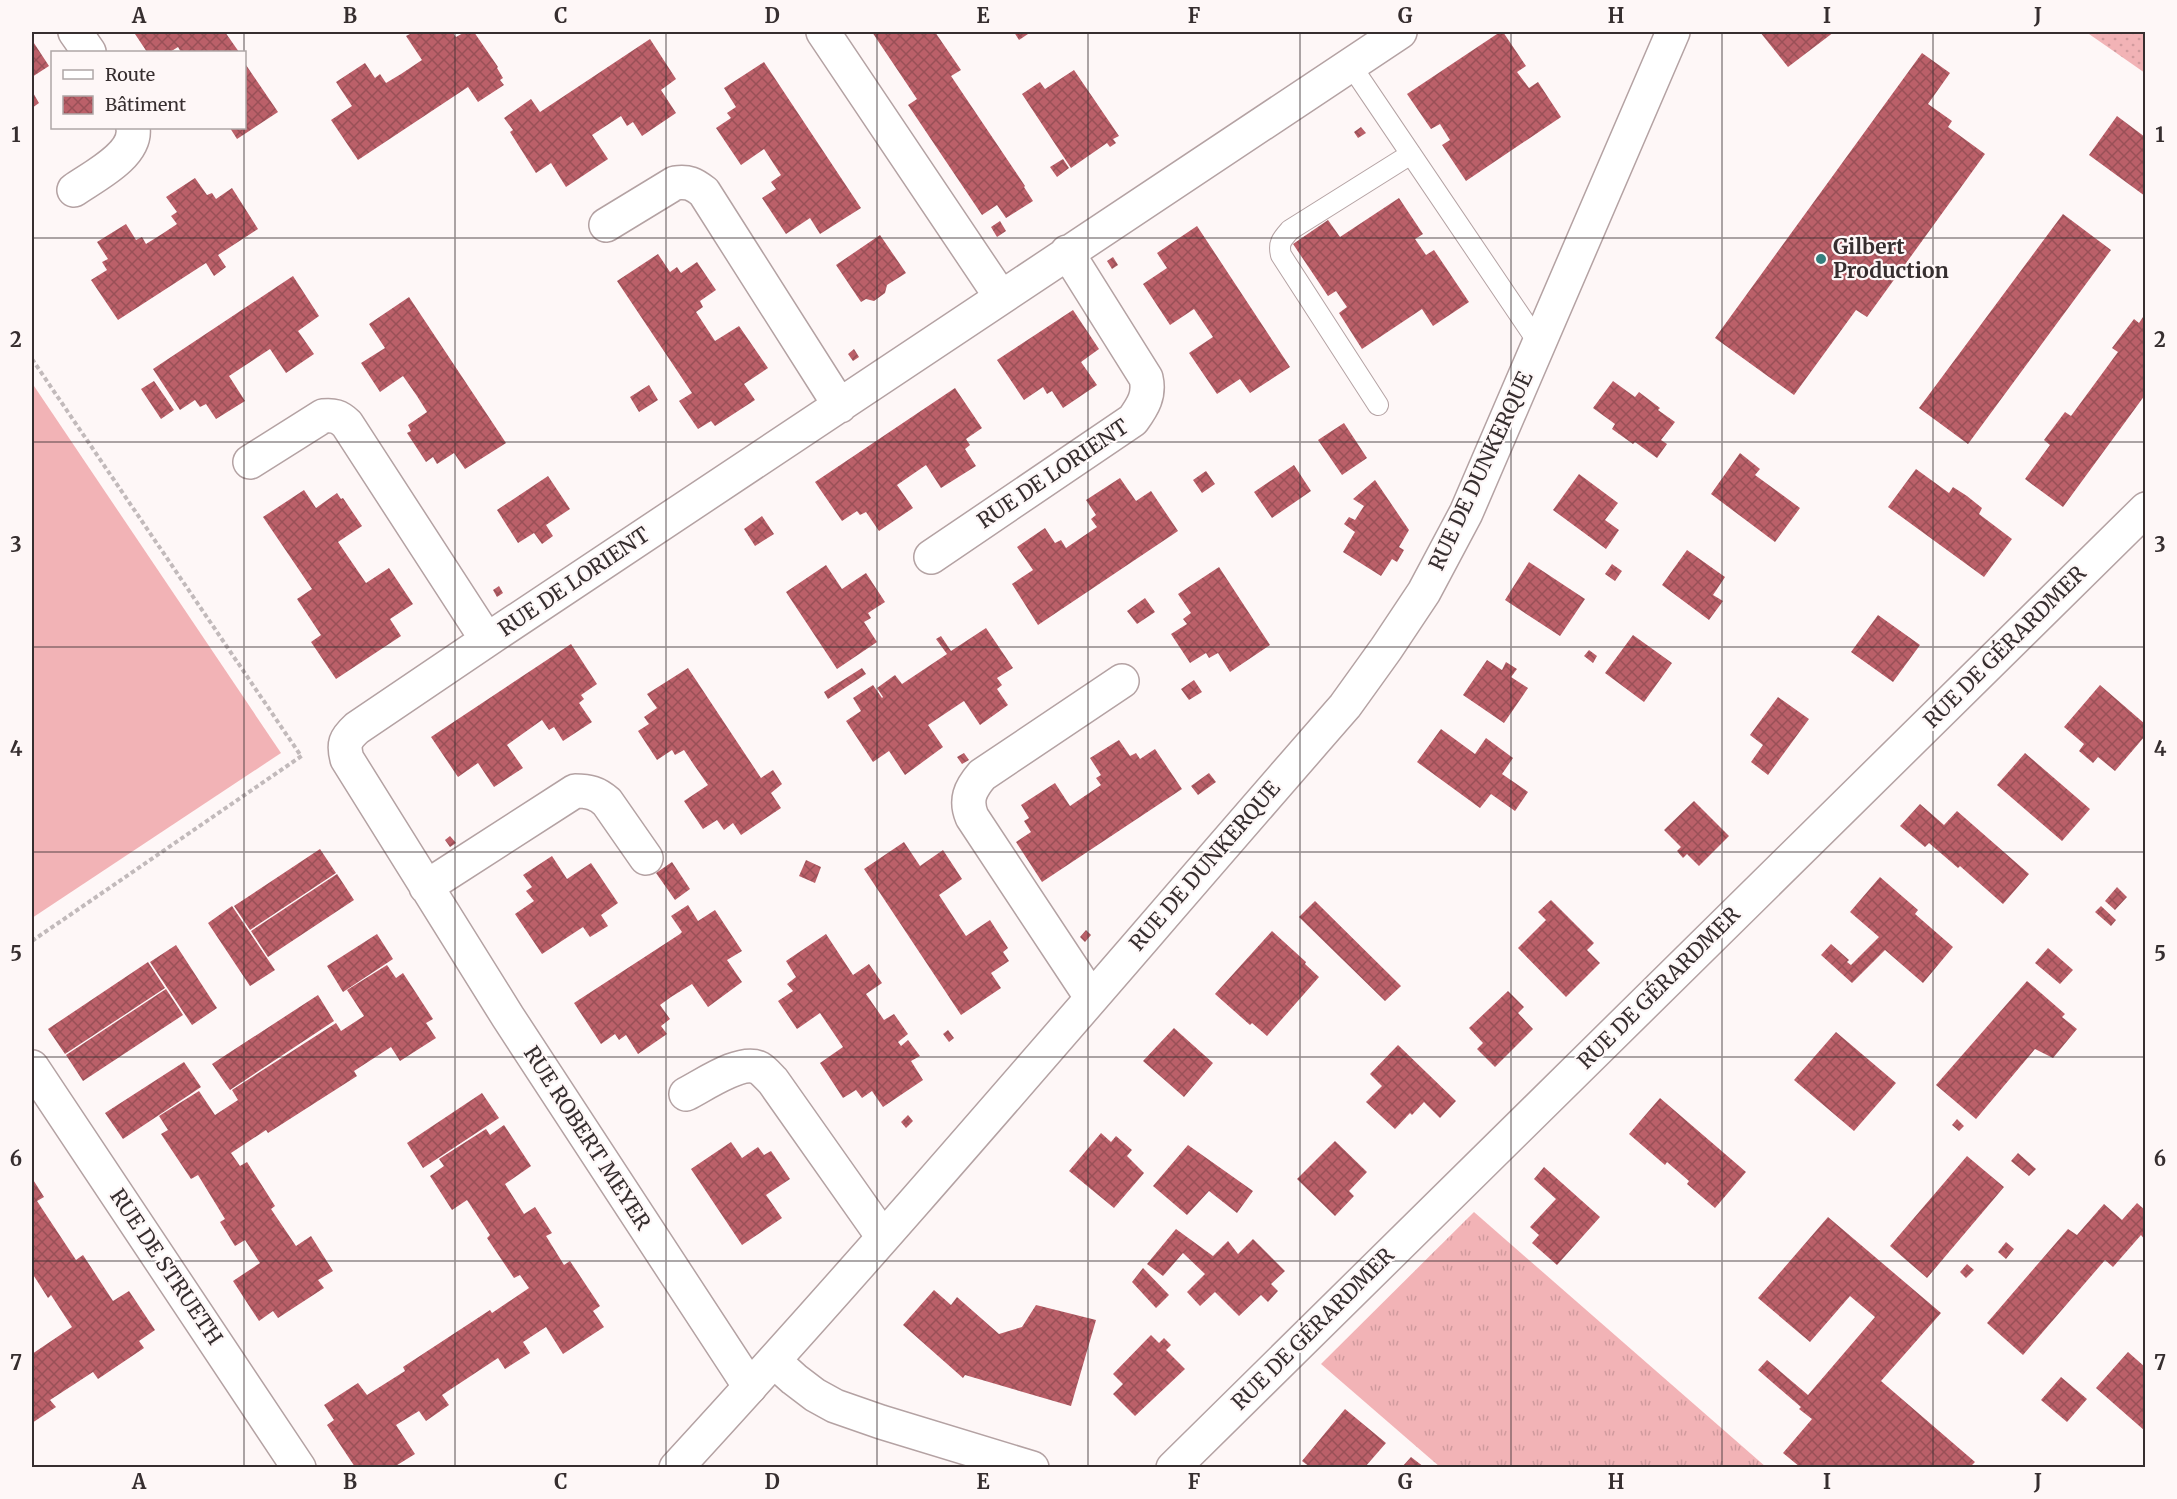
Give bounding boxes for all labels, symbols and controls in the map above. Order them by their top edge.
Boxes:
text: A [131,3,147,28]
text: B [343,3,357,28]
text: C [554,3,568,28]
text: D [764,3,780,28]
text: E [976,3,990,28]
text: F [1188,3,1201,28]
text: G [1398,3,1413,28]
text: H [1608,3,1624,28]
text: I [1823,3,1831,28]
text: J [2033,3,2042,28]
legend [51,51,246,129]
text: Route [105,63,155,86]
text: Bâtiment [105,93,186,116]
text: 1 [11,122,21,147]
text: 1 [2155,122,2165,147]
place label: Gilbert Production [1833,233,1949,284]
marker: Gilbert Production [1814,252,1828,266]
text: 2 [10,327,22,352]
text: 2 [2154,327,2166,352]
street label: RUE DE DUNKERQUE [1423,366,1539,575]
street label: RUE DE LORIENT [972,413,1134,534]
street label: RUE DE LORIENT [493,521,655,642]
text: 3 [10,532,22,557]
text: 3 [2154,532,2166,557]
street label: RUE DE GÉRARDMER [1917,559,2092,734]
text: 4 [10,736,23,761]
text: 4 [2154,736,2167,761]
street label: RUE DE DUNKERQUE [1123,775,1286,956]
street label: RUE DE GÉRARDMER [1571,900,1746,1075]
text: 5 [10,941,22,966]
text: 5 [2154,941,2166,966]
street label: RUE ROBERT MEYER [518,1041,657,1235]
text: 6 [10,1146,22,1171]
text: 6 [2154,1146,2166,1171]
street label: RUE DE STRUETH [104,1183,229,1350]
street label: RUE DE GÉRARDMER [1225,1241,1400,1416]
text: 7 [10,1350,22,1375]
text: 7 [2154,1350,2166,1375]
text: A [131,1469,147,1494]
text: B [343,1469,357,1494]
text: C [554,1469,568,1494]
text: D [764,1469,780,1494]
text: E [976,1469,990,1494]
text: F [1188,1469,1201,1494]
text: G [1398,1469,1413,1494]
text: H [1608,1469,1624,1494]
text: I [1823,1469,1831,1494]
text: J [2033,1469,2042,1494]

